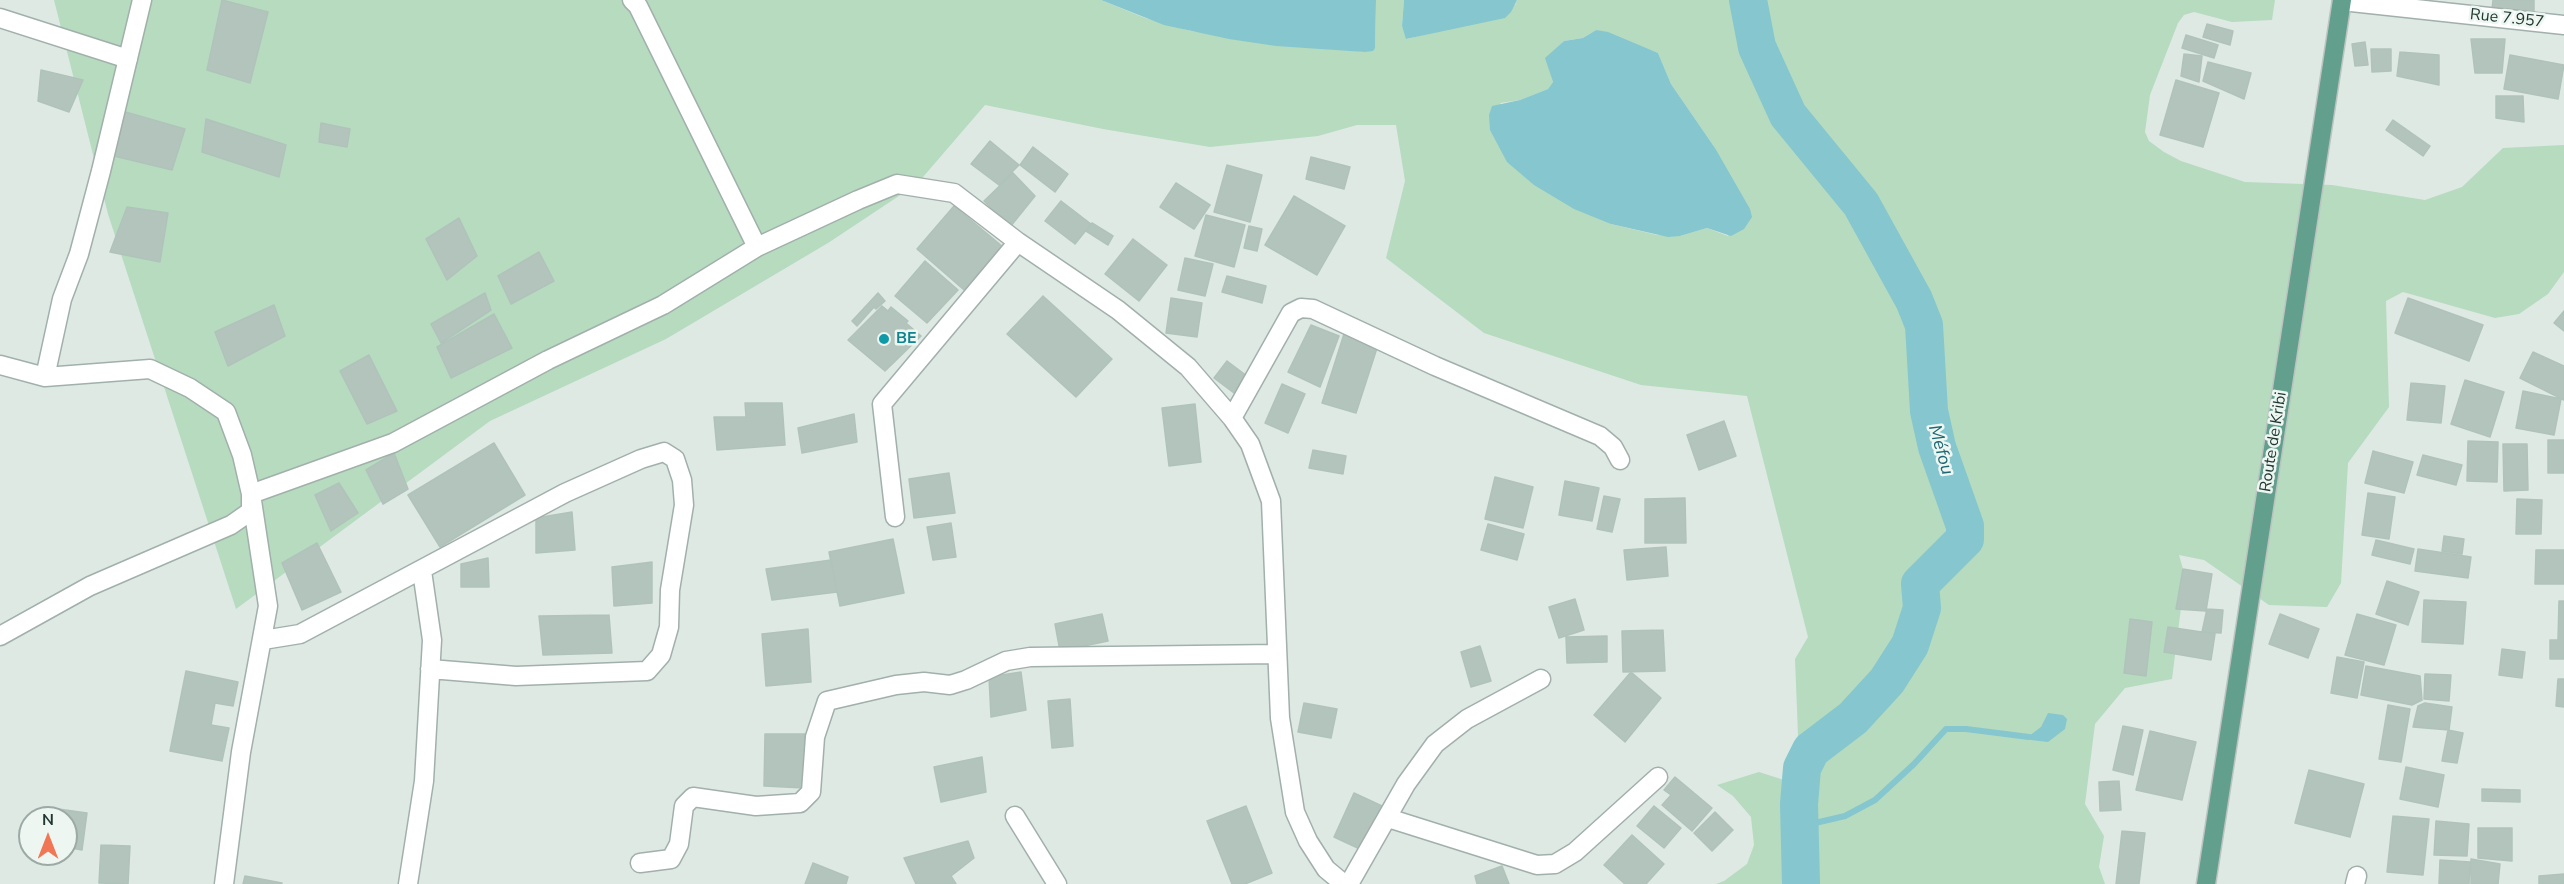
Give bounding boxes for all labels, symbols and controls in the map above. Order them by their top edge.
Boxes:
street label: Rue 7.957 [2469,6,2545,32]
place label: BE [896,329,917,349]
marker: BE [877,332,891,346]
street label: Route de Kribi [2257,391,2291,493]
water label: Méfou [1923,423,1957,477]
north arrow [18,806,78,866]
text: N [42,809,54,831]

